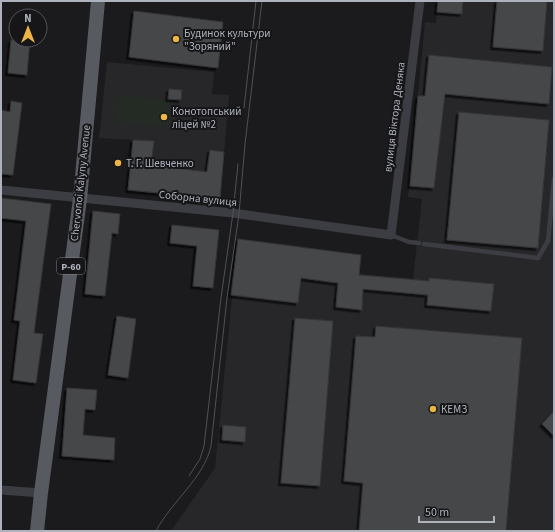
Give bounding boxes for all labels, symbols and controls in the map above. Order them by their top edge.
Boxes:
north arrow [8,8,48,48]
text: N [24,11,32,26]
place label: Будинок культури "Зоряний" [184,26,270,54]
marker: Будинок культури "Зоряний" [171,34,181,44]
street label: вулиця Віктора Деняка [380,61,409,173]
place label: Конотопський ліцей №2 [172,104,241,132]
marker: Конотопський ліцей №2 [159,112,169,122]
street label: Chervonoi Kalyny Avenue [67,124,94,242]
place label: Т. Г. Шевченко [126,156,194,171]
marker: Т. Г. Шевченко [113,158,123,168]
street label: Соборна вулиця [158,187,238,210]
road number: Р-60 [57,258,85,274]
place label: КЕМЗ [441,402,467,417]
marker: КЕМЗ [428,404,438,414]
scale bar [419,498,494,524]
text: 50 m [425,504,449,521]

